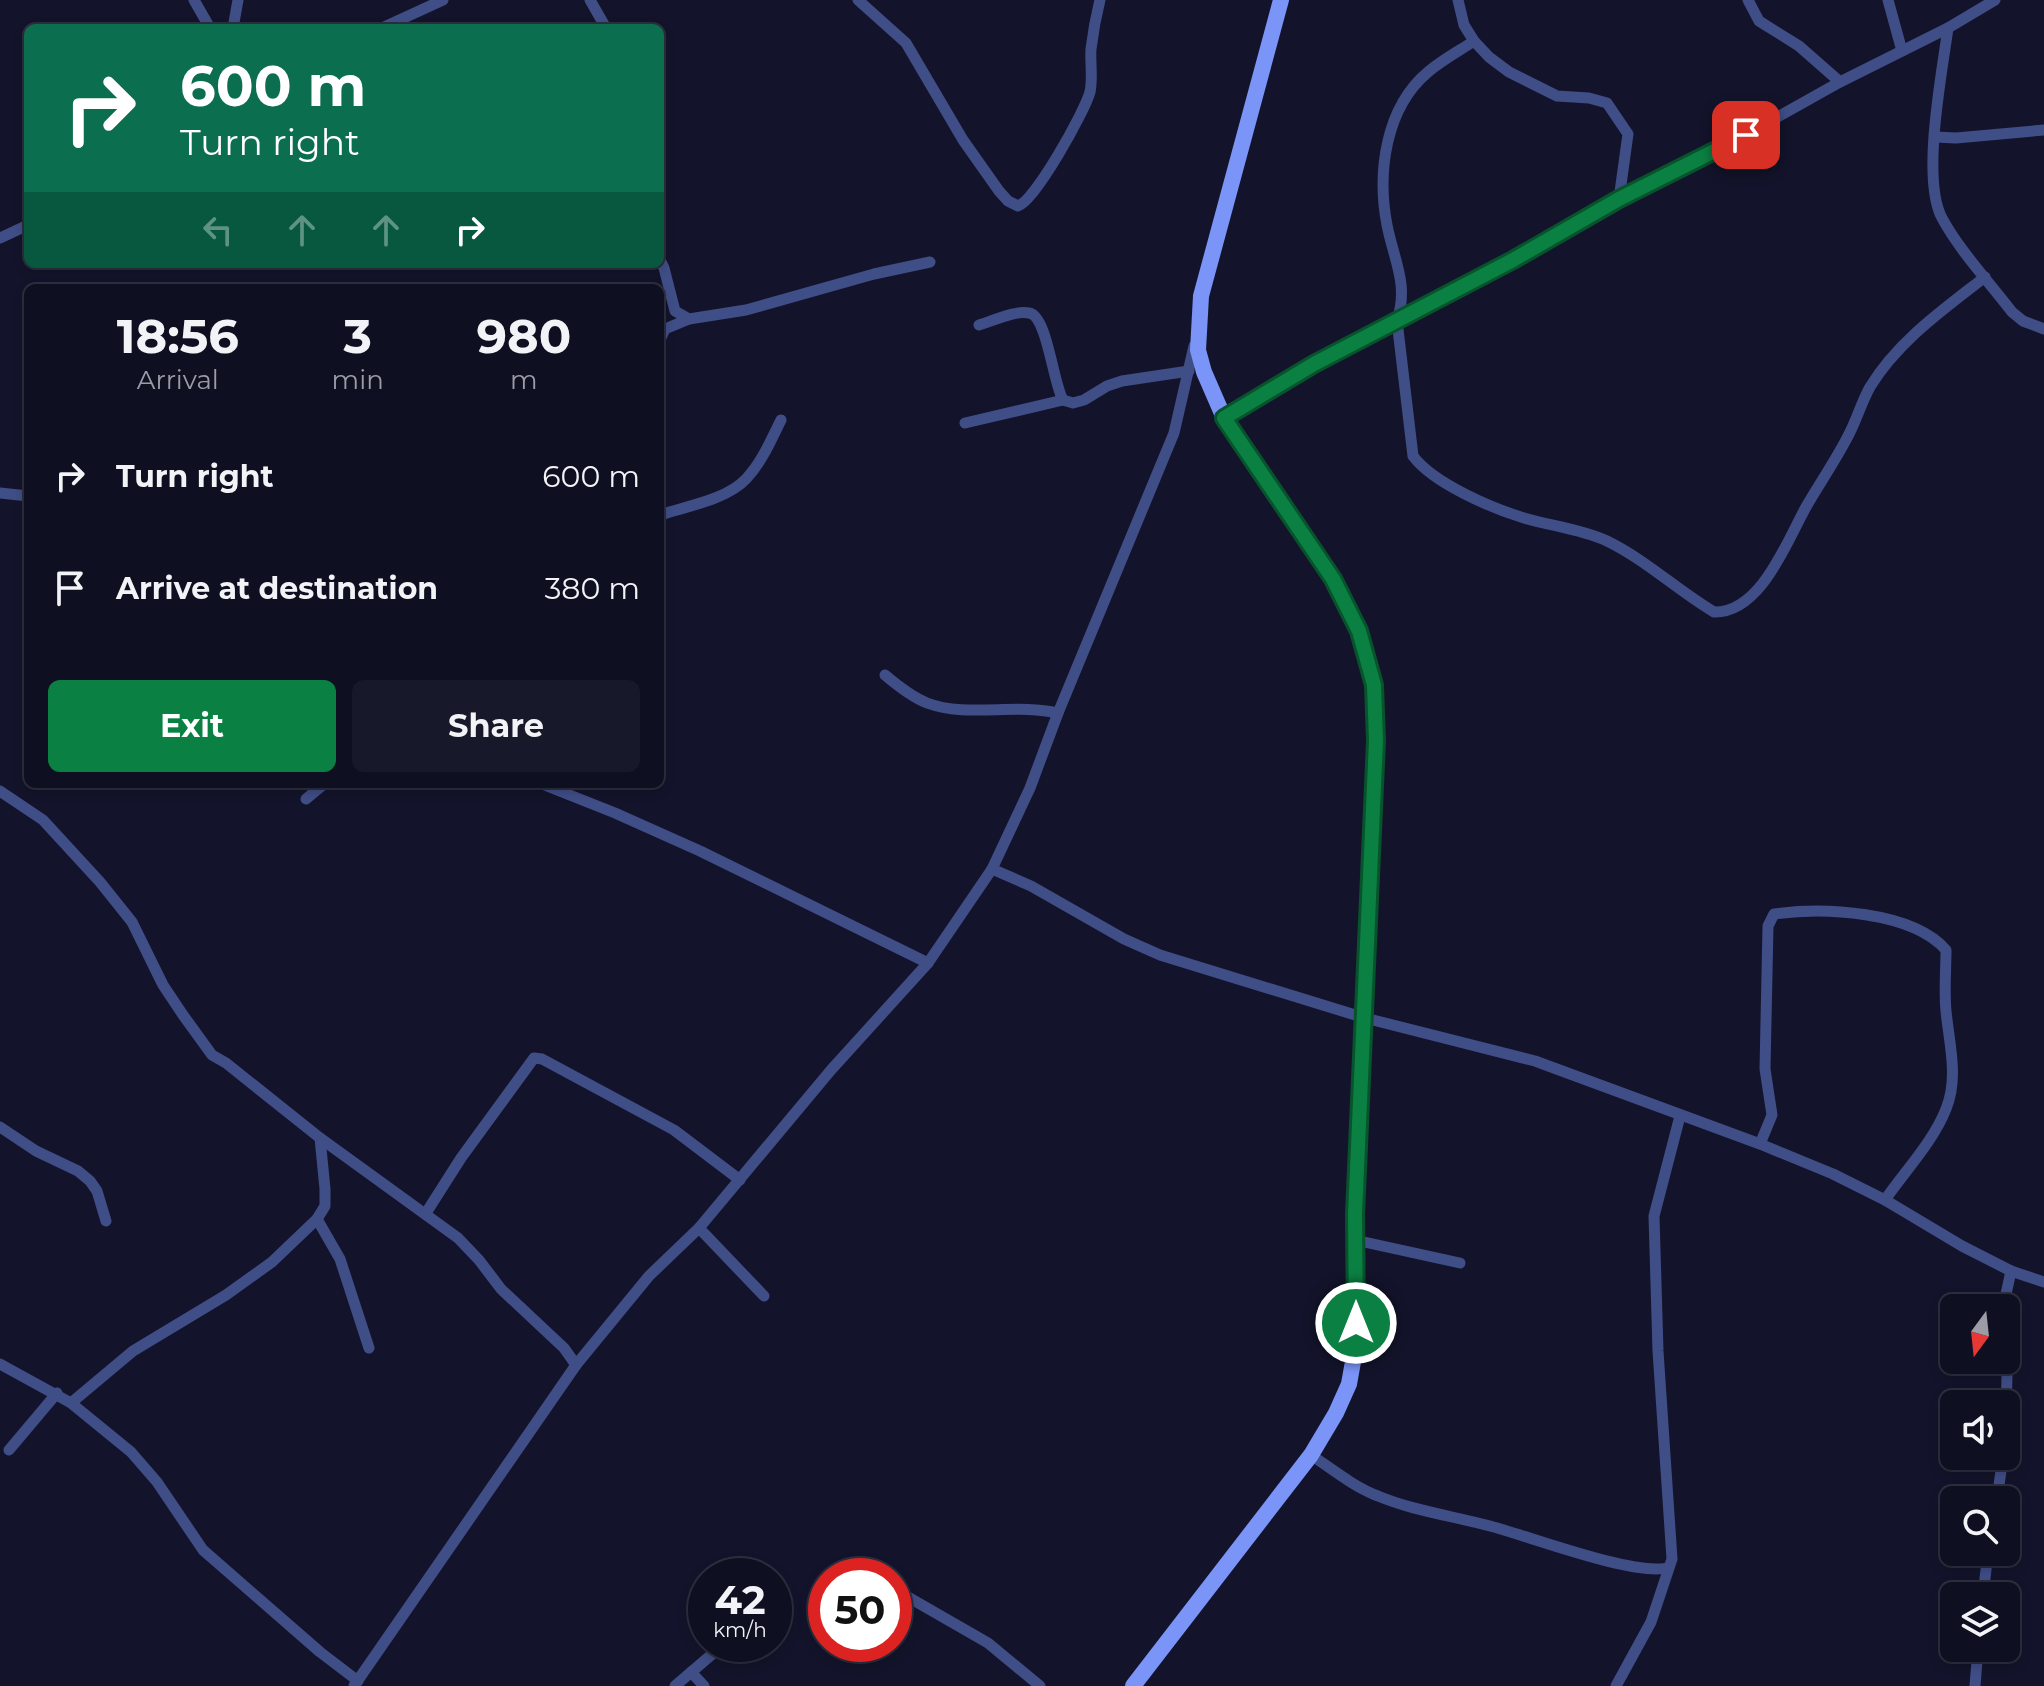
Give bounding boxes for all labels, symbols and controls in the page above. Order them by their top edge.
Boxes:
text: 600 m [180,52,366,120]
icon: right [48,56,152,160]
pin [1712,101,1780,169]
icon: arrive [1724,113,1768,157]
text: Turn right [180,120,360,164]
icon: left [196,208,240,252]
icon: ahead [280,208,324,252]
icon: ahead [364,208,408,252]
icon: right [448,208,492,252]
text: 18:56 [117,307,239,365]
text: 3 [343,307,372,365]
text: 980 [476,307,571,365]
text: Arrival [137,364,219,396]
text: min [332,364,384,396]
text: m [510,364,538,396]
icon: right [48,454,92,498]
text: Turn right [116,458,273,495]
text: 600 m [542,458,640,495]
icon: arrive [48,566,92,610]
text: Arrive at destination [116,570,438,607]
text: 380 m [544,570,640,607]
button: Exit [48,680,336,772]
button: Share [352,680,640,772]
position arrow [1314,1281,1398,1365]
north arrow [1940,1294,2020,1374]
map controls [1940,1294,2020,1662]
button: sound [1940,1390,2020,1470]
button: search [1940,1486,2020,1566]
speed limit sign: 50 [808,1558,912,1662]
text: 42 [714,1575,766,1624]
button: layers [1940,1582,2020,1662]
text: km/h [713,1618,767,1642]

